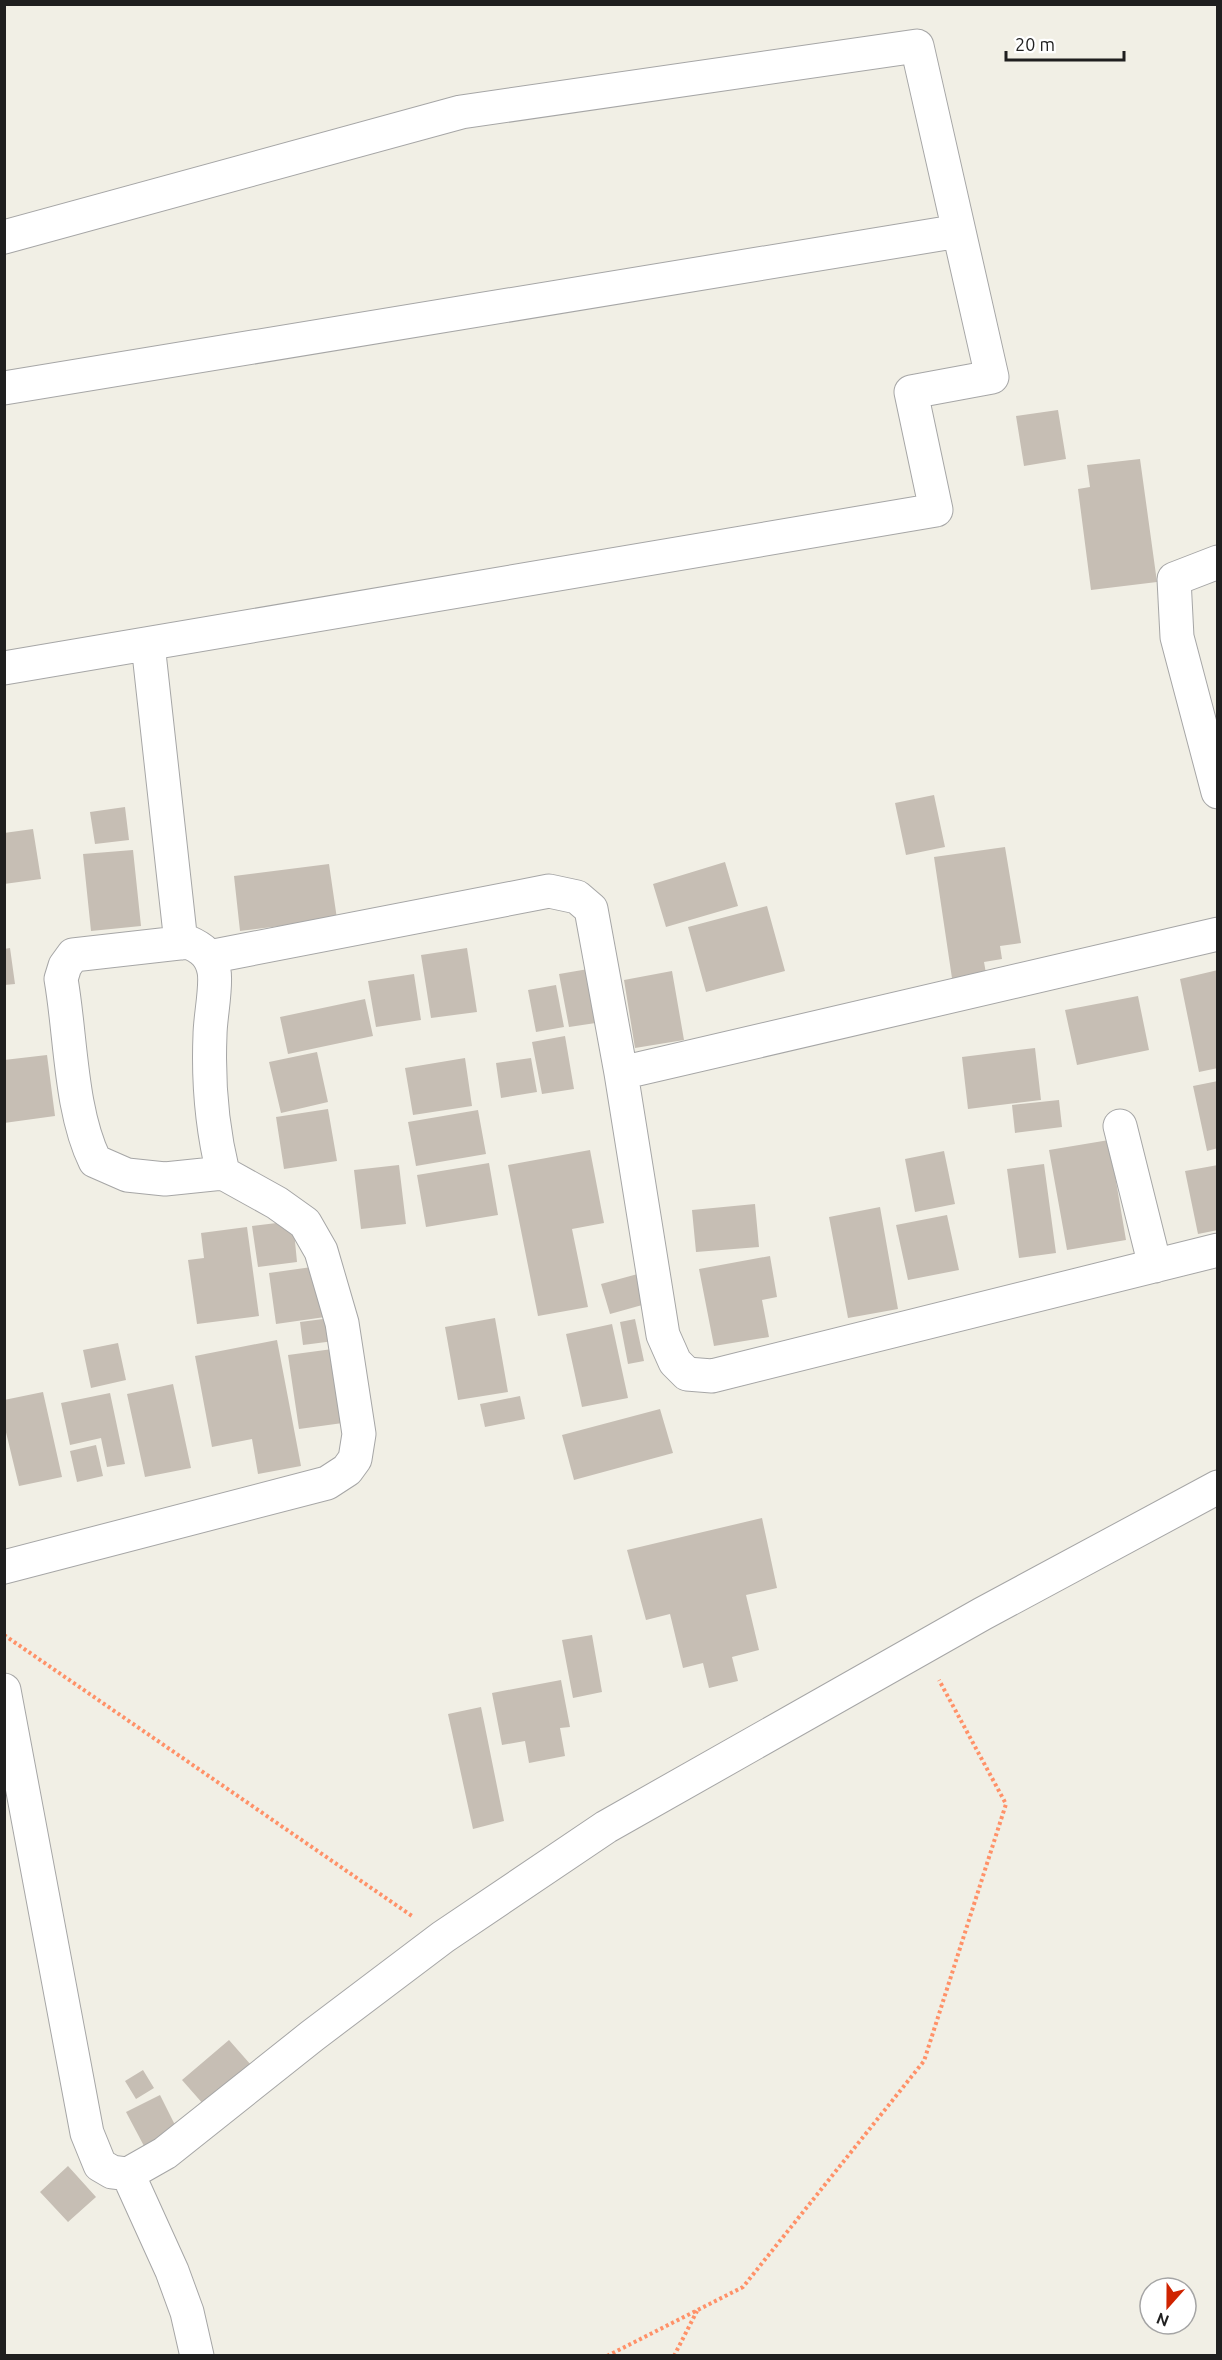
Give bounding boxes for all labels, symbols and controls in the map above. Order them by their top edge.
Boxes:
scale bar [1006,24,1124,62]
text: 20 m [1015,34,1055,54]
north arrow [1138,2276,1198,2336]
text: N [1154,2309,1171,2331]

